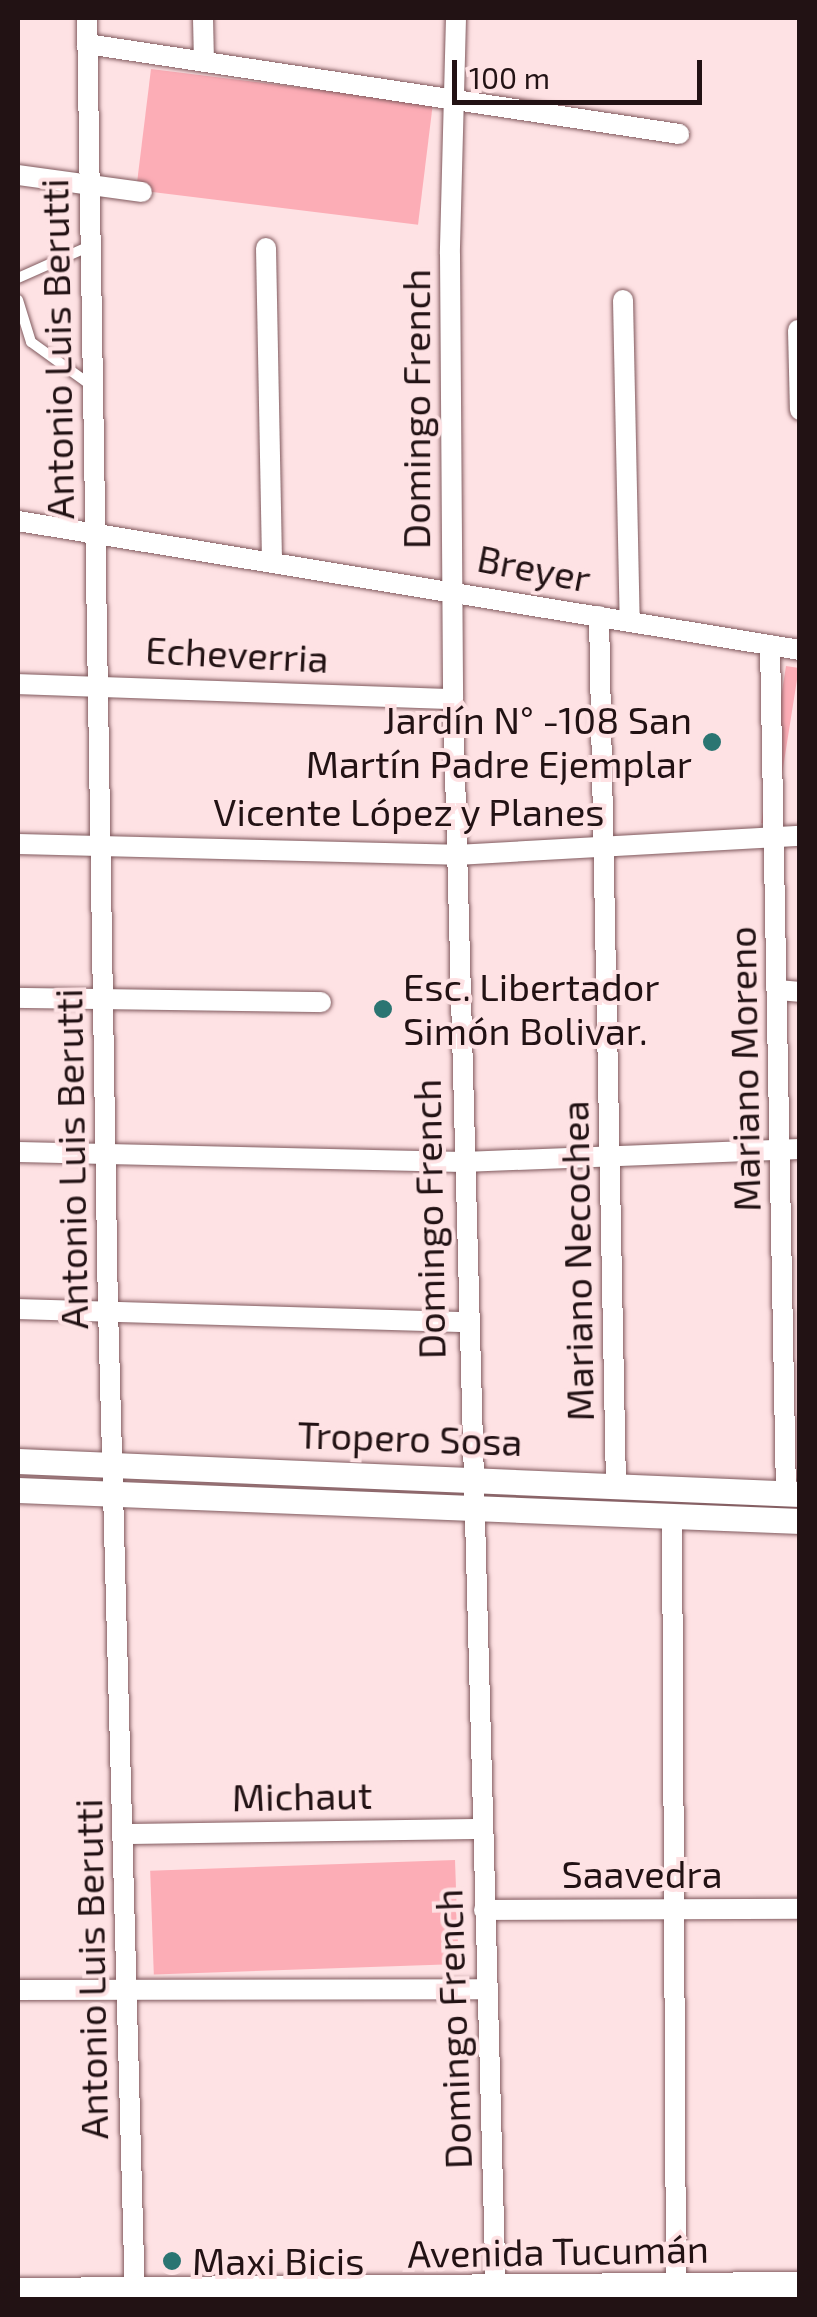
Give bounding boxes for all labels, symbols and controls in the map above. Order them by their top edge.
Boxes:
scale bar [457,40,707,102]
text: 100 m [469,59,550,95]
street label: Antonio Luis Berutti [31,178,83,520]
street label: Domingo French [393,269,439,549]
street label: Breyer [474,535,594,601]
street label: Echeverria [144,626,330,682]
place label: Jardín N° -108 San Martín Padre Ejemplar [306,697,692,786]
marker: Jardín N° -108 San Martín Padre Ejemplar [701,731,723,753]
street label: Vicente López y Planes [213,789,605,835]
street label: Mariano Moreno [719,926,769,1212]
place label: Esc. Libertador Simón Bolivar. [403,964,660,1054]
street label: Antonio Luis Berutti [45,988,97,1330]
marker: Esc. Libertador Simón Bolivar. [372,998,394,1020]
street label: Domingo French [404,1078,454,1360]
street label: Mariano Necochea [551,1100,603,1422]
street label: Tropero Sosa [297,1411,523,1465]
street label: Michaut [231,1772,373,1820]
street label: Antonio Luis Berutti [65,1798,117,2140]
street label: Saavedra [561,1851,723,1897]
street label: Domingo French [425,1888,481,2170]
street label: Avenida Tucumán [406,2226,710,2276]
place label: Maxi Bicis [192,2238,364,2284]
marker: Maxi Bicis [161,2250,183,2272]

